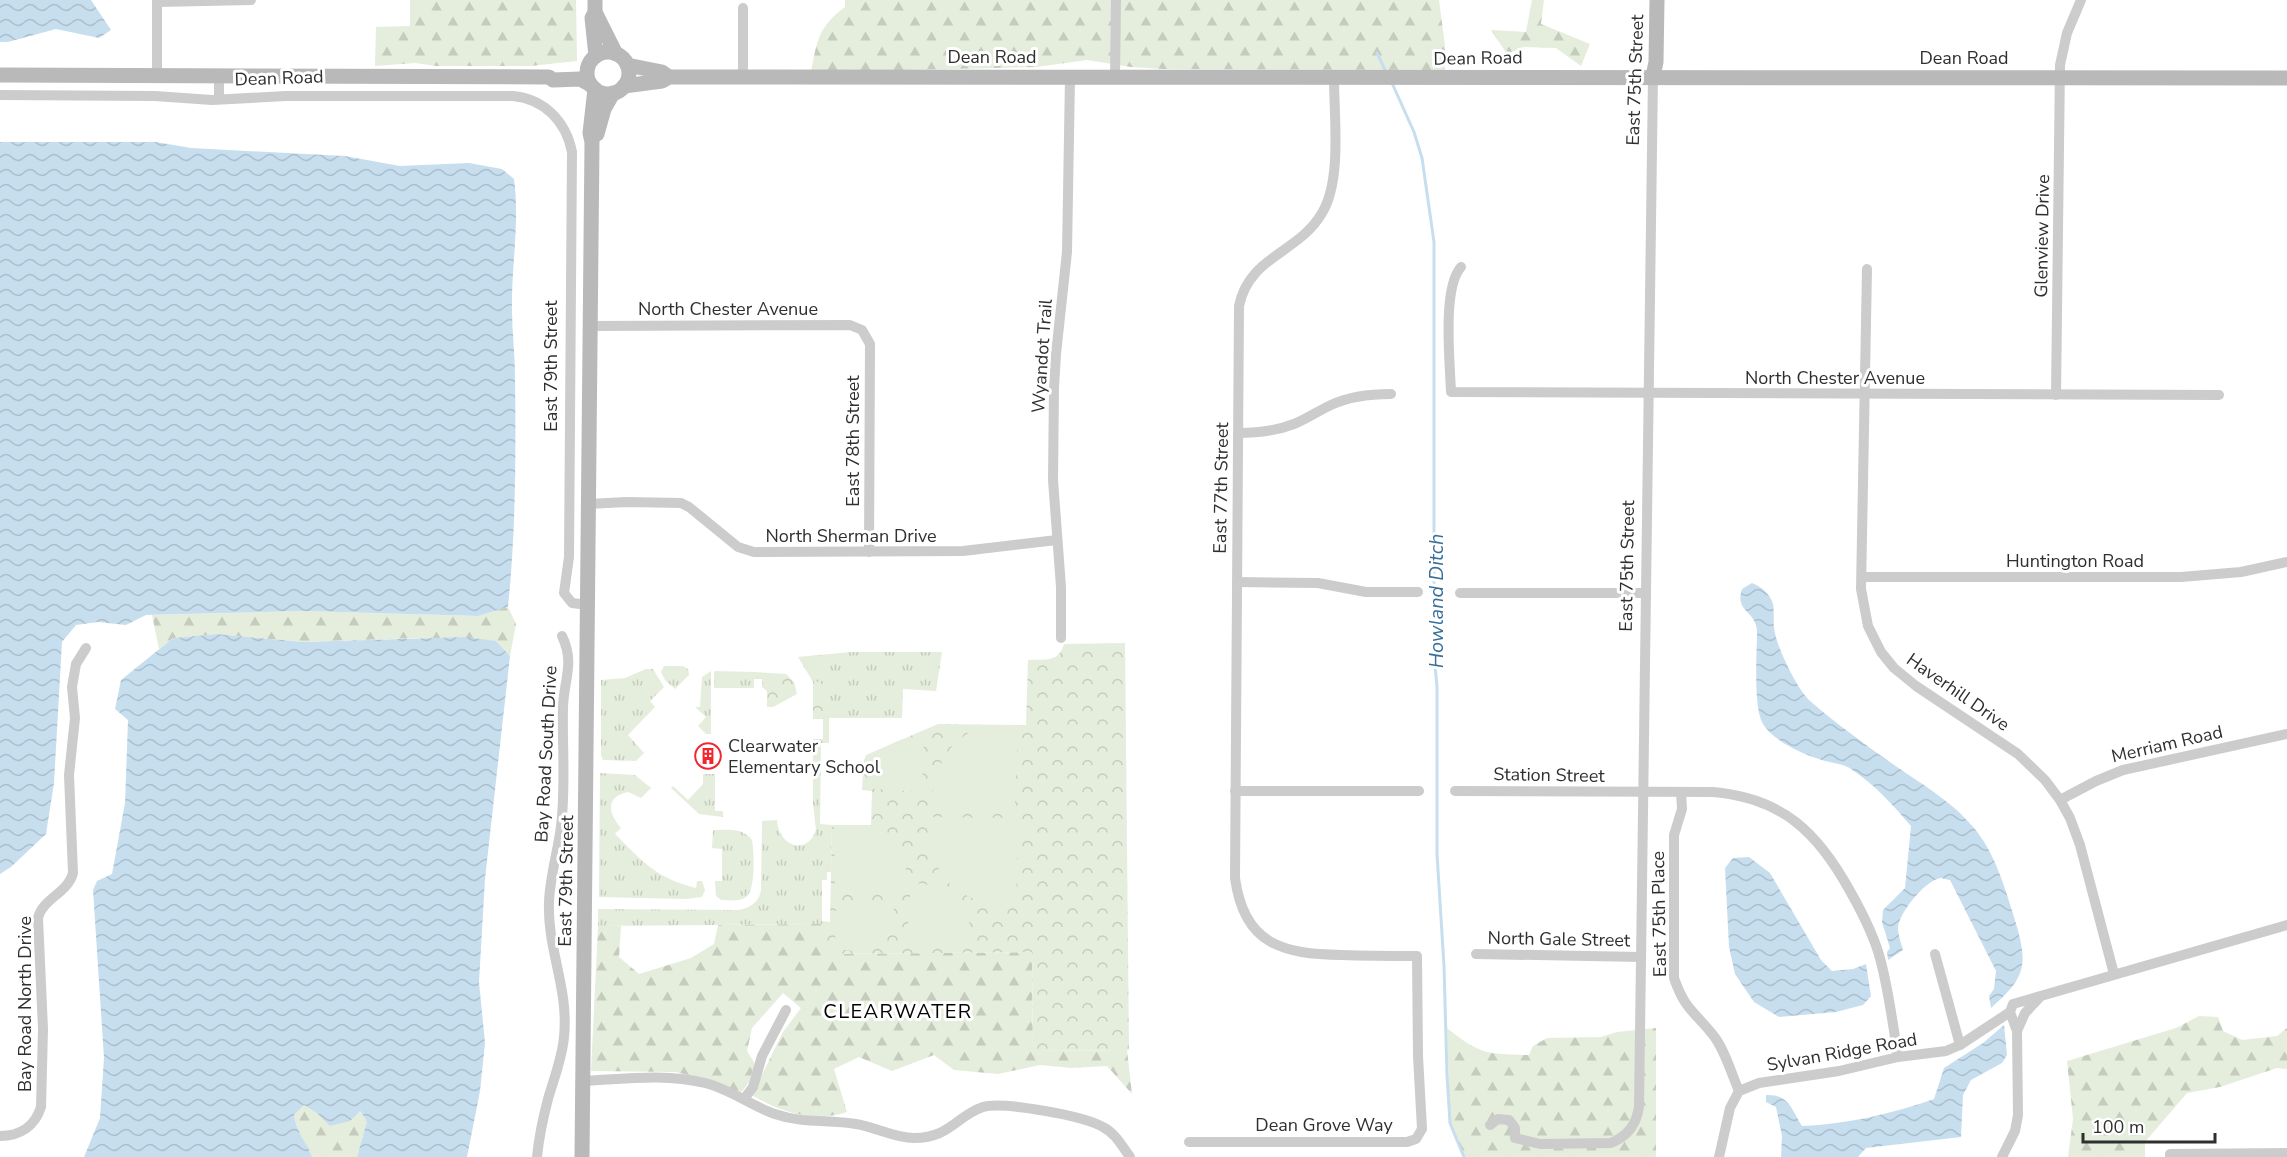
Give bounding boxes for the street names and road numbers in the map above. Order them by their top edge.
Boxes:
street label: East 75th Street [1621,13,1649,146]
street label: Dean Road [947,45,1037,69]
street label: Dean Road [1433,45,1523,71]
street label: Dean Road [1919,46,2009,70]
street label: Dean Road [234,64,324,92]
street label: Glenview Drive [2029,174,2055,298]
street label: North Chester Avenue [638,297,818,321]
street label: Wyandot Trail [1026,297,1058,414]
street label: East 79th Street [539,300,563,432]
street label: North Chester Avenue [1745,366,1925,390]
street label: East 78th Street [841,375,865,507]
street label: East 77th Street [1208,421,1234,554]
street label: East 75th Street [1614,499,1640,632]
street label: North Sherman Drive [765,524,937,548]
street label: Huntington Road [2006,549,2144,573]
street label: Haverhill Drive [1902,648,2014,736]
street label: Bay Road South Drive [529,665,563,843]
street label: Merriam Road [2109,720,2225,768]
street label: Station Street [1493,762,1606,788]
street label: East 79th Street [553,814,579,947]
street label: East 75th Place [1646,851,1672,977]
street label: Bay Road North Drive [13,916,37,1092]
street label: North Gale Street [1488,926,1631,952]
street label: Sylvan Ridge Road [1765,1027,1919,1077]
street label: Dean Grove Way [1255,1113,1393,1137]

